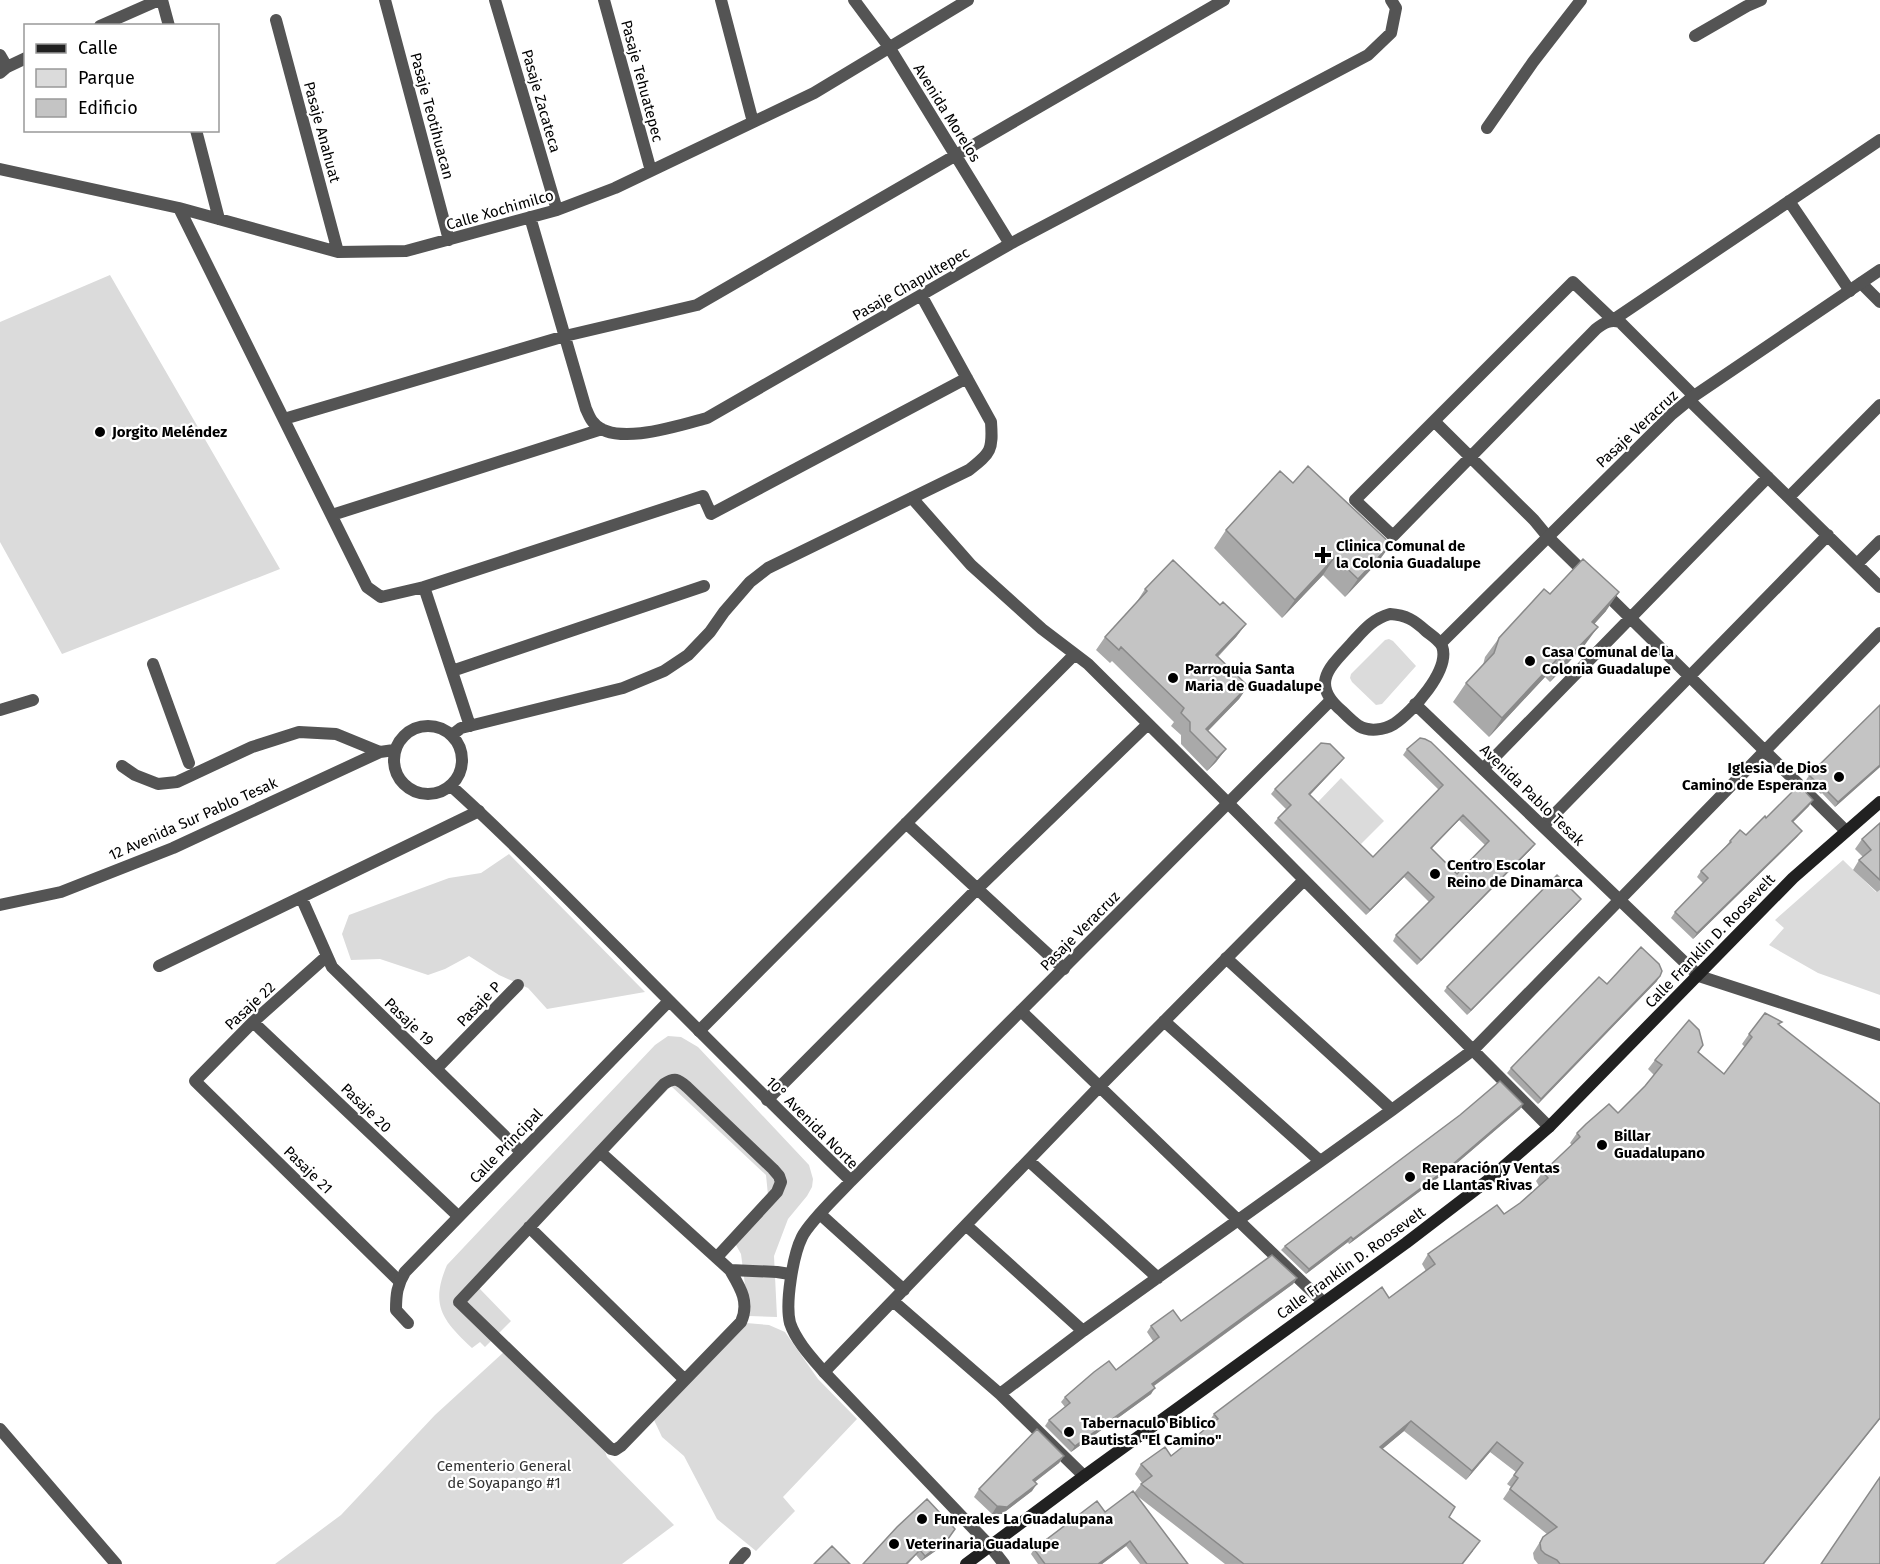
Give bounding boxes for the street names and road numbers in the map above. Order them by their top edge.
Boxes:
street label: Pasaje Tehuatepec [617,18,667,144]
street label: Pasaje Zacateca [518,47,564,155]
street label: Pasaje Teotihuacan [406,51,458,181]
street label: Avenida Morelos [910,61,984,165]
street label: Pasaje Anahuat [300,80,344,185]
street label: Calle Xochimilco [444,186,556,234]
street label: Pasaje Chapultepec [849,243,973,325]
street label: Pasaje Veracruz [1592,386,1682,471]
street label: Avenida Pablo Tesak [1476,741,1588,850]
street label: 12 Avenida Sur Pablo Tesak [106,774,280,864]
street label: Calle Franklin D. Roosevelt [1641,870,1779,1012]
street label: Pasaje Veracruz [1037,887,1124,974]
street label: Pasaje P [453,977,505,1030]
street label: Pasaje 22 [221,978,279,1034]
street label: Pasaje 19 [381,994,437,1050]
street label: 10° Avenida Norte [762,1073,862,1173]
street label: Pasaje 20 [337,1080,395,1136]
street label: Calle Principal [466,1104,547,1187]
street label: Pasaje 21 [280,1142,336,1198]
street label: Calle Franklin D. Roosevelt [1273,1203,1429,1323]

